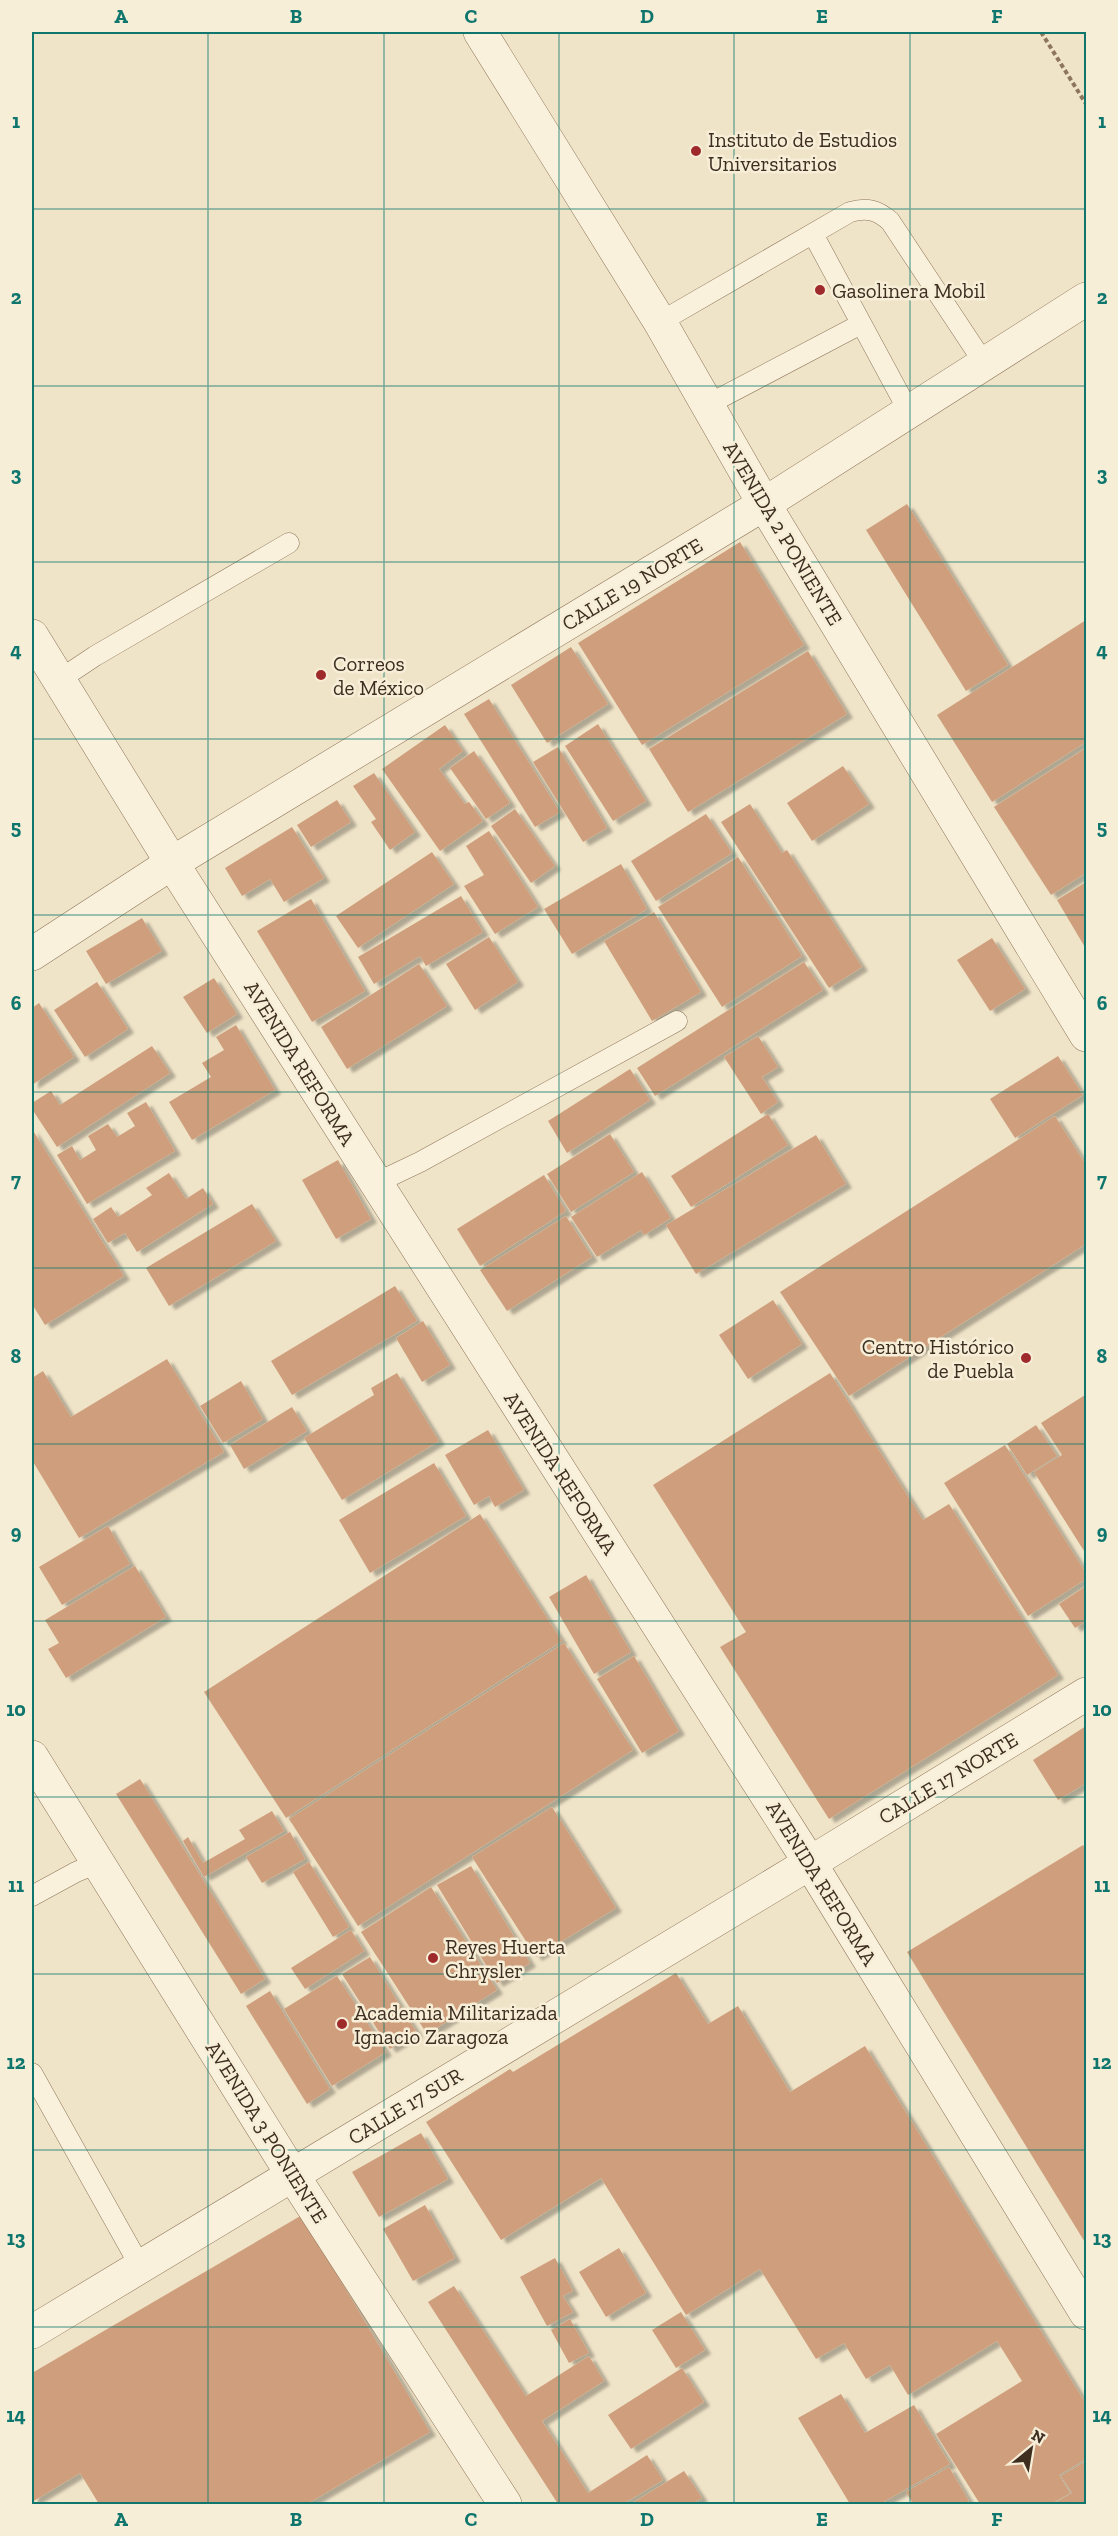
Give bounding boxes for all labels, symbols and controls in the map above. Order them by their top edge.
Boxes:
text: A [114,4,128,28]
text: B [290,4,302,28]
text: C [465,4,478,28]
text: D [640,4,654,28]
text: E [816,4,828,28]
text: F [991,4,1003,28]
text: 1 [12,109,20,133]
text: 1 [1098,109,1106,133]
place label: Instituto de Estudios Universitarios [708,127,897,176]
marker: Instituto de Estudios Universitarios [689,144,703,158]
place label: Gasolinera Mobil [832,278,986,303]
marker: Gasolinera Mobil [813,283,827,297]
text: 2 [11,285,22,309]
text: 2 [1097,285,1108,309]
street label: AVENIDA 2 PONIENTE [718,436,848,630]
text: 3 [11,462,22,486]
text: 3 [1097,462,1108,486]
street label: CALLE 19 NORTE [557,532,707,636]
text: 4 [10,638,22,662]
text: 4 [1096,638,1108,662]
place label: Correos de México [333,651,424,700]
marker: Correos de México [314,668,328,682]
text: 5 [11,815,21,839]
text: 5 [1097,815,1107,839]
street label: AVENIDA REFORMA [239,976,361,1150]
text: 6 [11,991,22,1015]
text: 6 [1097,991,1108,1015]
text: 7 [11,1168,21,1192]
text: 7 [1097,1168,1107,1192]
place label: Centro Histórico de Puebla [862,1334,1014,1383]
text: 8 [11,1344,22,1368]
text: 8 [1097,1344,1108,1368]
marker: Centro Histórico de Puebla [1019,1351,1033,1365]
street label: AVENIDA REFORMA [499,1387,623,1560]
text: 9 [11,1520,22,1544]
text: 9 [1097,1520,1108,1544]
text: 10 [6,1697,26,1721]
text: 10 [1092,1697,1112,1721]
street label: CALLE 17 NORTE [874,1727,1022,1829]
street label: AVENIDA REFORMA [761,1796,883,1970]
text: 11 [8,1873,24,1897]
text: 11 [1094,1873,1110,1897]
place label: Reyes Huerta Chrysler [445,1934,565,1983]
marker: Reyes Huerta Chrysler [426,1951,440,1965]
place label: Academia Militarizada Ignacio Zaragoza [354,2000,558,2049]
marker: Academia Militarizada Ignacio Zaragoza [335,2017,349,2031]
street label: AVENIDA 3 PONIENTE [201,2036,333,2228]
text: 12 [7,2050,26,2074]
text: 12 [1093,2050,1112,2074]
street label: CALLE 17 SUR [343,2062,467,2150]
text: 13 [7,2226,26,2250]
text: 13 [1093,2226,1112,2250]
text: 14 [6,2403,26,2427]
text: 14 [1092,2403,1112,2427]
north arrow [1001,2419,1061,2479]
text: N [1028,2425,1048,2448]
text: A [114,2507,128,2531]
text: B [290,2507,302,2531]
text: C [465,2507,478,2531]
text: D [640,2507,654,2531]
text: E [816,2507,828,2531]
text: F [991,2507,1003,2531]

